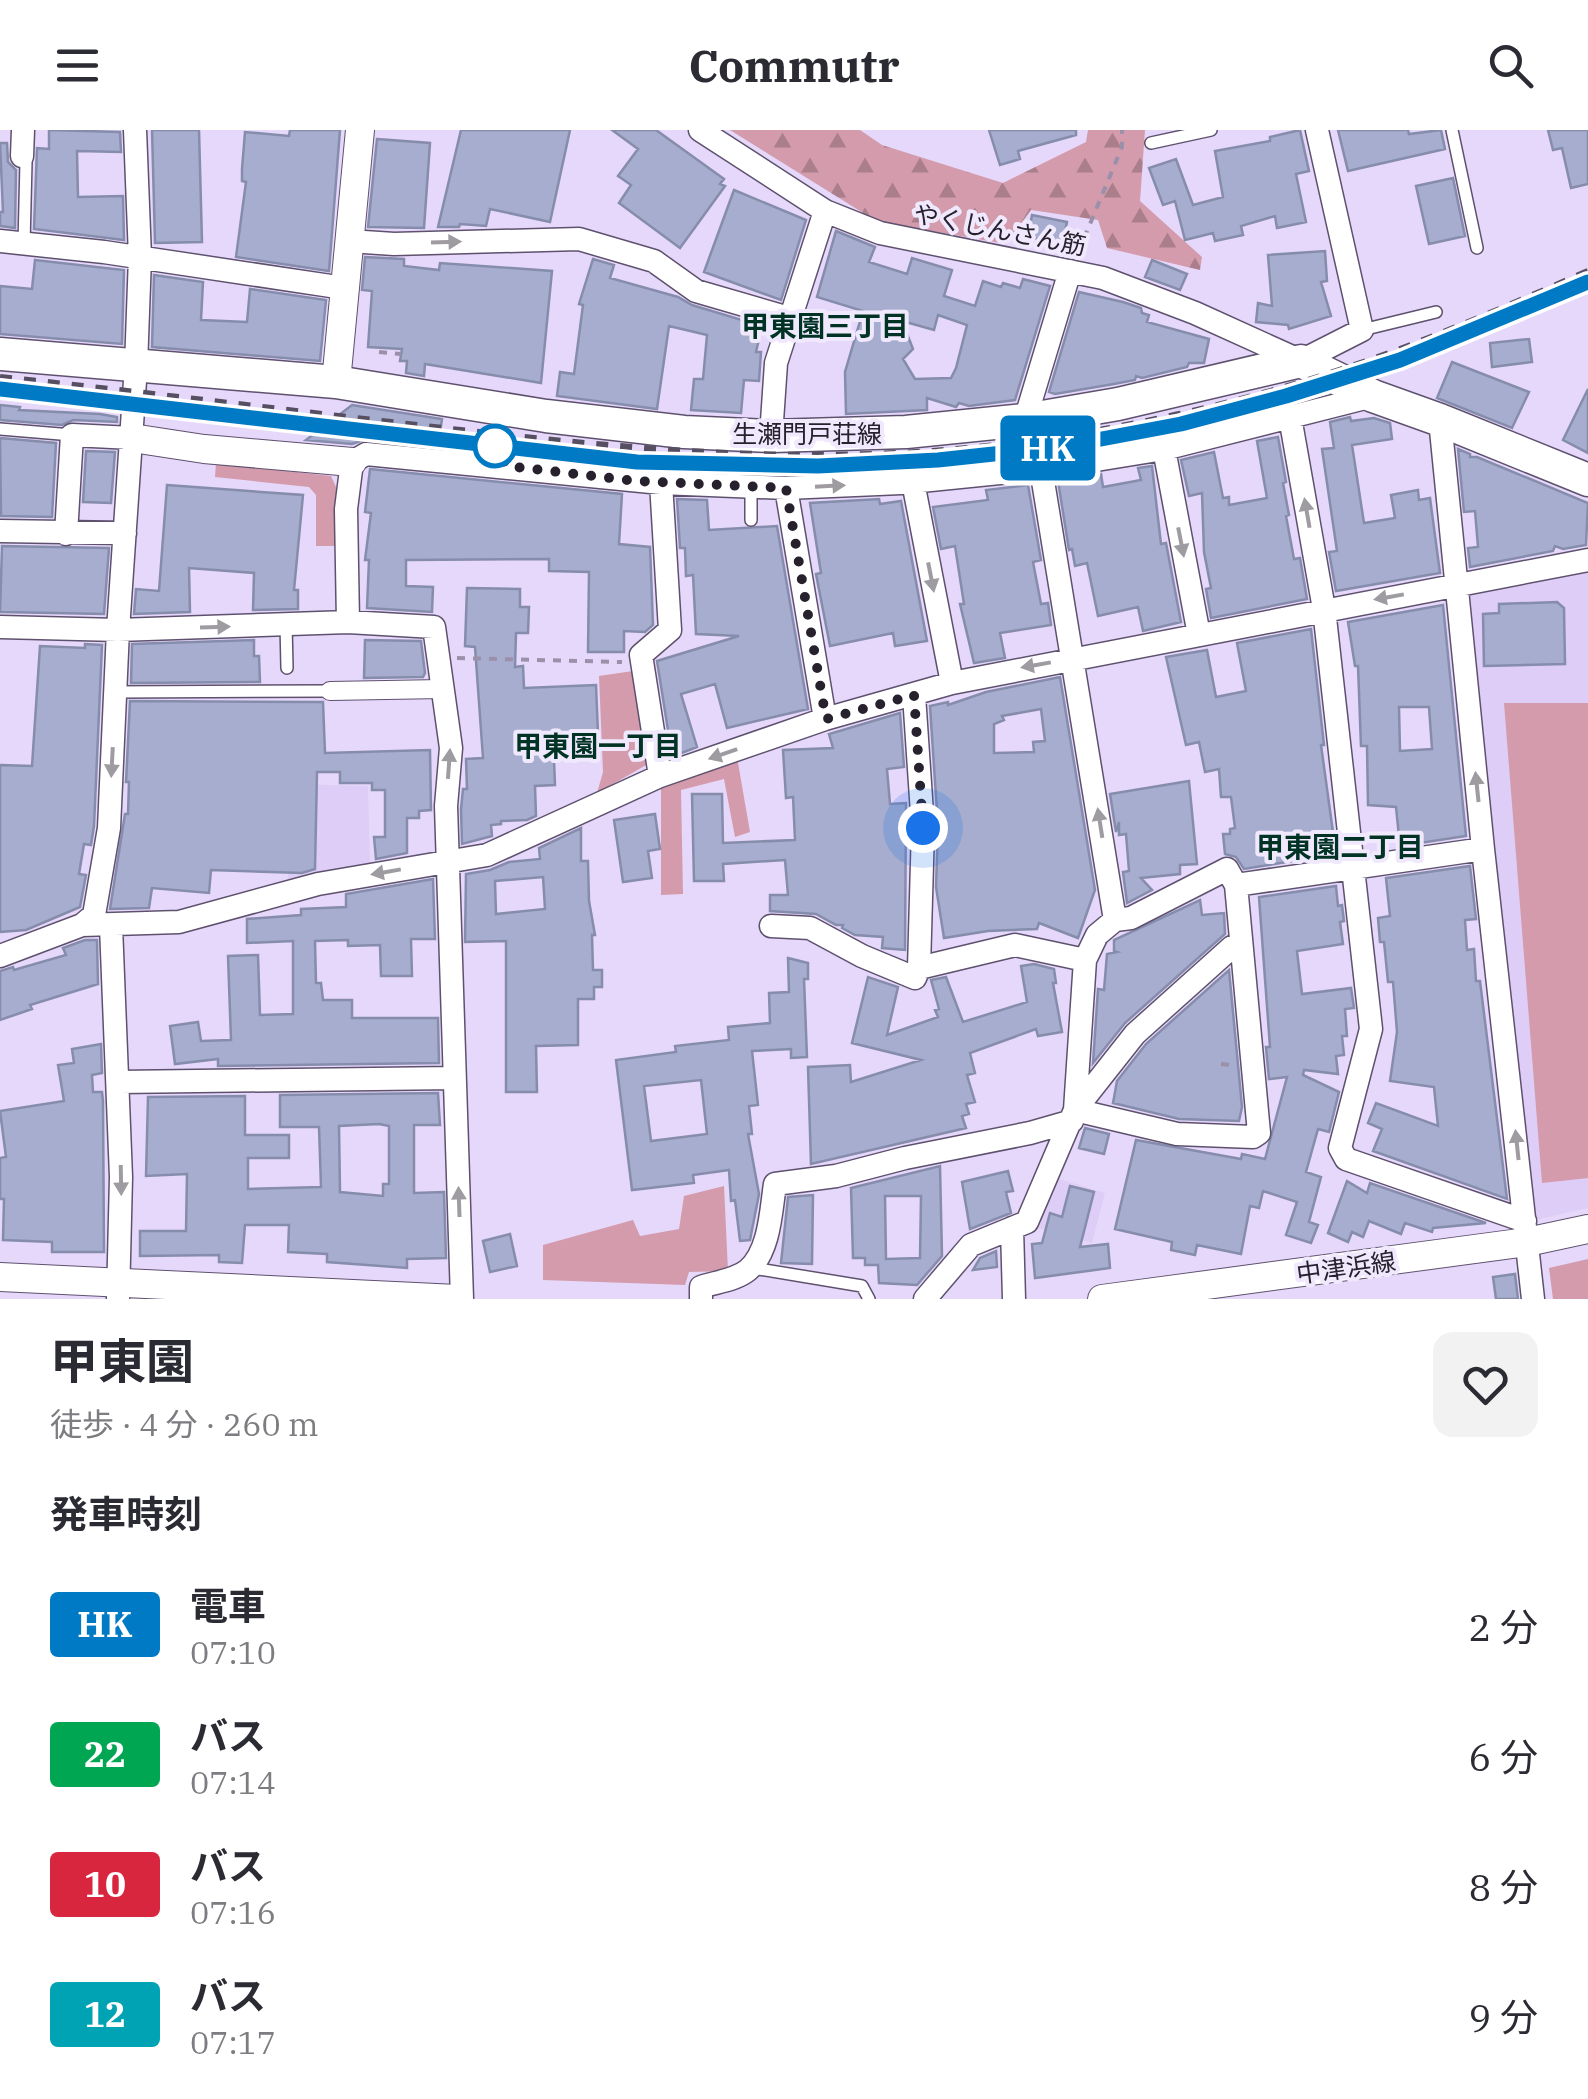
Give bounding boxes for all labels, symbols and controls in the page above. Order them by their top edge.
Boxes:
text: Commutr [688,36,900,94]
icon: menu [50,38,105,93]
icon: search [1483,38,1538,93]
street label: やくじんさん筋 [911,196,1089,262]
one-way arrow [431,234,463,250]
district label: 甲東園三丁目 [741,307,909,344]
line badge: HK [1003,416,1093,480]
street label: 生瀬門戸荘線 [732,417,882,450]
unlabelled marker [474,425,516,467]
text: HK [1020,425,1076,471]
one-way arrow [815,478,847,494]
one-way arrow [1299,497,1314,528]
one-way arrow [1174,527,1190,558]
one-way arrow [924,562,940,593]
one-way arrow [1373,590,1404,605]
one-way arrow [200,618,232,634]
one-way arrow [1019,658,1051,674]
district label: 甲東園一丁目 [514,727,682,764]
one-way arrow [104,747,120,779]
one-way arrow [442,747,458,779]
one-way arrow [708,747,738,762]
one-way arrow [1469,771,1485,803]
your location [898,803,948,853]
one-way arrow [1092,807,1107,839]
district label: 甲東園二丁目 [1256,828,1424,865]
one-way arrow [370,865,401,880]
one-way arrow [1508,1129,1524,1160]
one-way arrow [113,1164,129,1196]
one-way arrow [450,1185,466,1217]
street label: 中津浜線 [1294,1244,1398,1290]
text: 甲東園 [50,1330,194,1392]
button: heart [1433,1332,1538,1437]
text: 徒歩 · 4 分 · 260 m [50,1403,319,1445]
text: 発車時刻 [50,1489,202,1538]
text: 電車 [190,1581,266,1630]
text: HK [77,1601,133,1647]
text: 2 分 [1468,1602,1538,1651]
text: 07:10 [190,1631,276,1673]
text: バス [190,1711,266,1760]
text: 22 [84,1731,126,1777]
text: 6 分 [1468,1732,1538,1781]
text: 07:14 [190,1761,276,1803]
text: バス [190,1841,266,1890]
text: 10 [84,1861,126,1907]
text: 8 分 [1468,1862,1538,1911]
text: 07:16 [190,1891,276,1933]
text: バス [190,1971,266,2020]
text: 12 [84,1991,126,2037]
text: 9 分 [1468,1992,1538,2041]
text: 07:17 [190,2021,276,2063]

